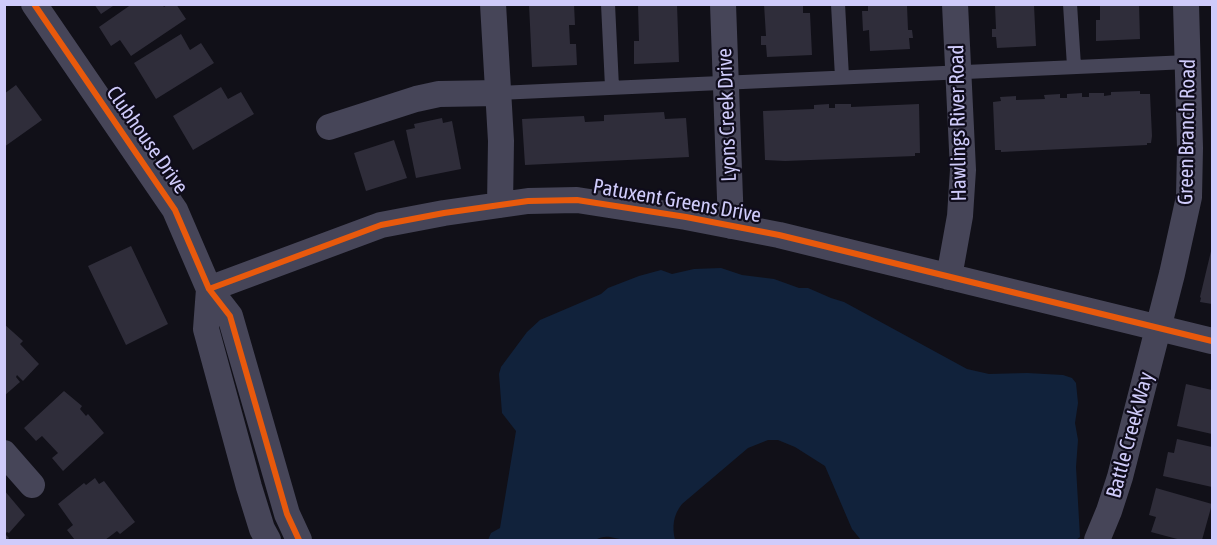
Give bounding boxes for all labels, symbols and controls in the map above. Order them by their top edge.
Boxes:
street label: Hawlings River Road [944,44,972,202]
street label: Lyons Creek Drive [712,48,742,182]
street label: Green Branch Road [1173,59,1201,205]
street label: Clubhouse Drive [101,81,193,199]
street label: Patuxent Greens Drive [591,174,763,228]
street label: Battle Creek Way [1101,369,1159,501]

